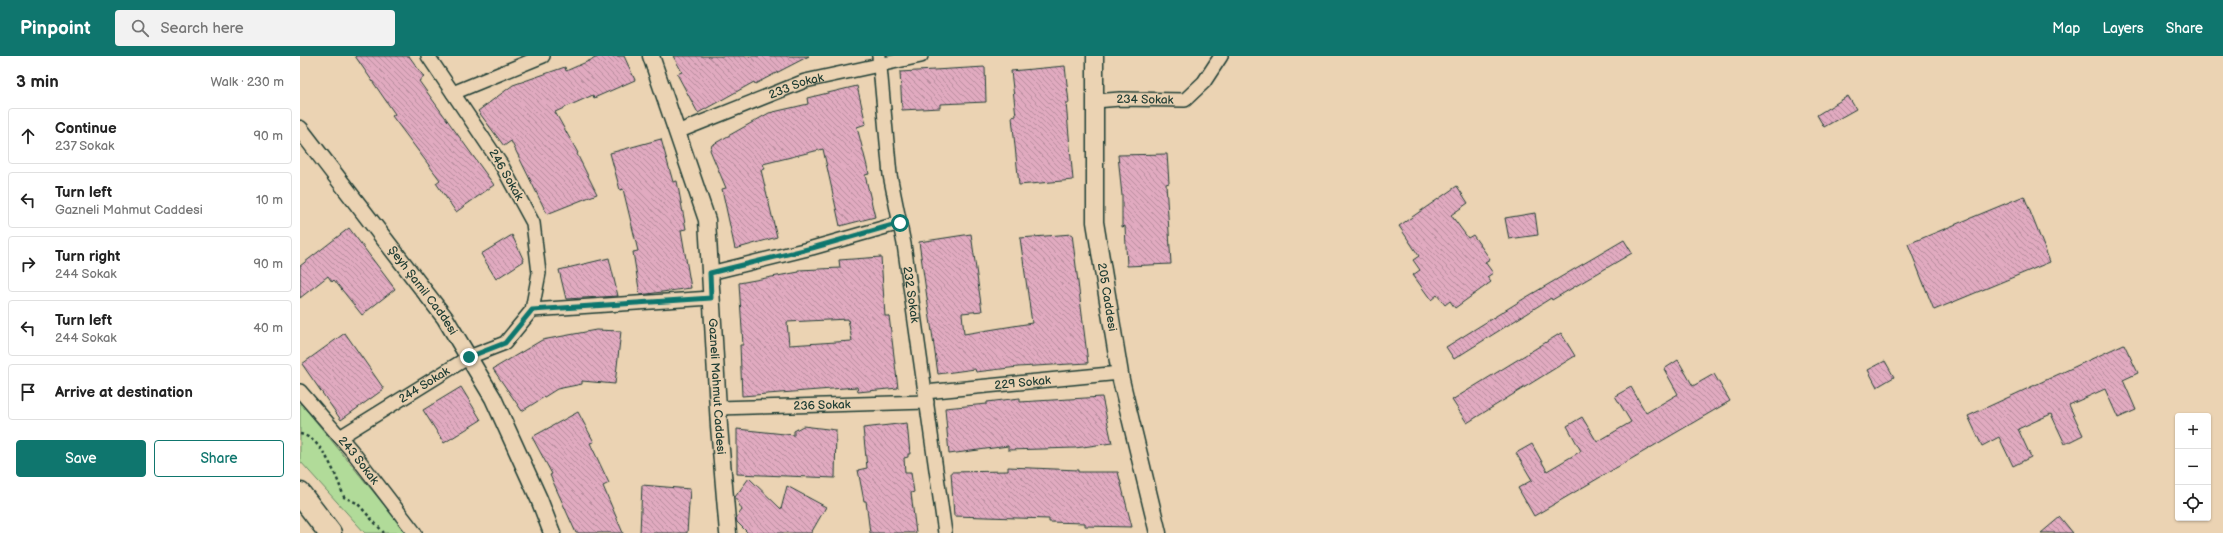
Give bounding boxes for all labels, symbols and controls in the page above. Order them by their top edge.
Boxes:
search box [115,10,395,46]
text: Pinpoint [20,17,91,40]
icon: search [129,17,151,39]
text: Search here [161,19,244,38]
text: Map [2052,20,2080,37]
text: Layers [2102,20,2144,37]
text: Share [2166,20,2203,37]
street label: 233 Sokak [767,70,825,102]
text: 3 min [16,72,59,92]
text: Walk · 230 m [210,74,284,90]
street label: 234 Sokak [1116,91,1174,107]
text: Continue [55,119,117,138]
icon: ahead [17,125,39,147]
text: 90 m [254,128,283,144]
text: 237 Sokak [55,138,114,154]
street label: 246 Sokak [485,147,527,204]
text: Turn left [55,183,112,202]
icon: left [17,189,39,211]
text: 10 m [256,192,283,208]
text: Gazneli Mahmut Caddesi [55,202,203,218]
route start [891,214,909,232]
street label: Şeyh Şamil Caddesi [385,243,461,338]
text: Turn right [55,247,120,266]
icon: right [17,253,39,275]
text: 90 m [254,256,283,272]
street label: 205 Caddesi [1094,262,1120,333]
street label: 232 Sokak [900,265,923,324]
text: 244 Sokak [55,266,117,282]
text: Turn left [55,311,112,330]
icon: left [17,317,39,339]
street label: Gazneli Mahmut Caddesi [705,318,729,455]
text: 40 m [253,320,283,336]
text: 244 Sokak [55,330,117,346]
route end [460,348,478,366]
street label: 244 Sokak [396,363,452,406]
street label: 229 Sokak [994,372,1052,393]
icon: arrive [17,381,39,403]
text: Arrive at destination [55,383,193,402]
street label: 236 Sokak [793,397,851,413]
map controls [2175,413,2211,521]
button: + [2175,413,2211,449]
street label: 243 Sokak [335,433,382,487]
button: Save [16,440,146,477]
button: Share [154,440,284,477]
button: − [2175,449,2211,485]
button: locate [2175,485,2211,521]

